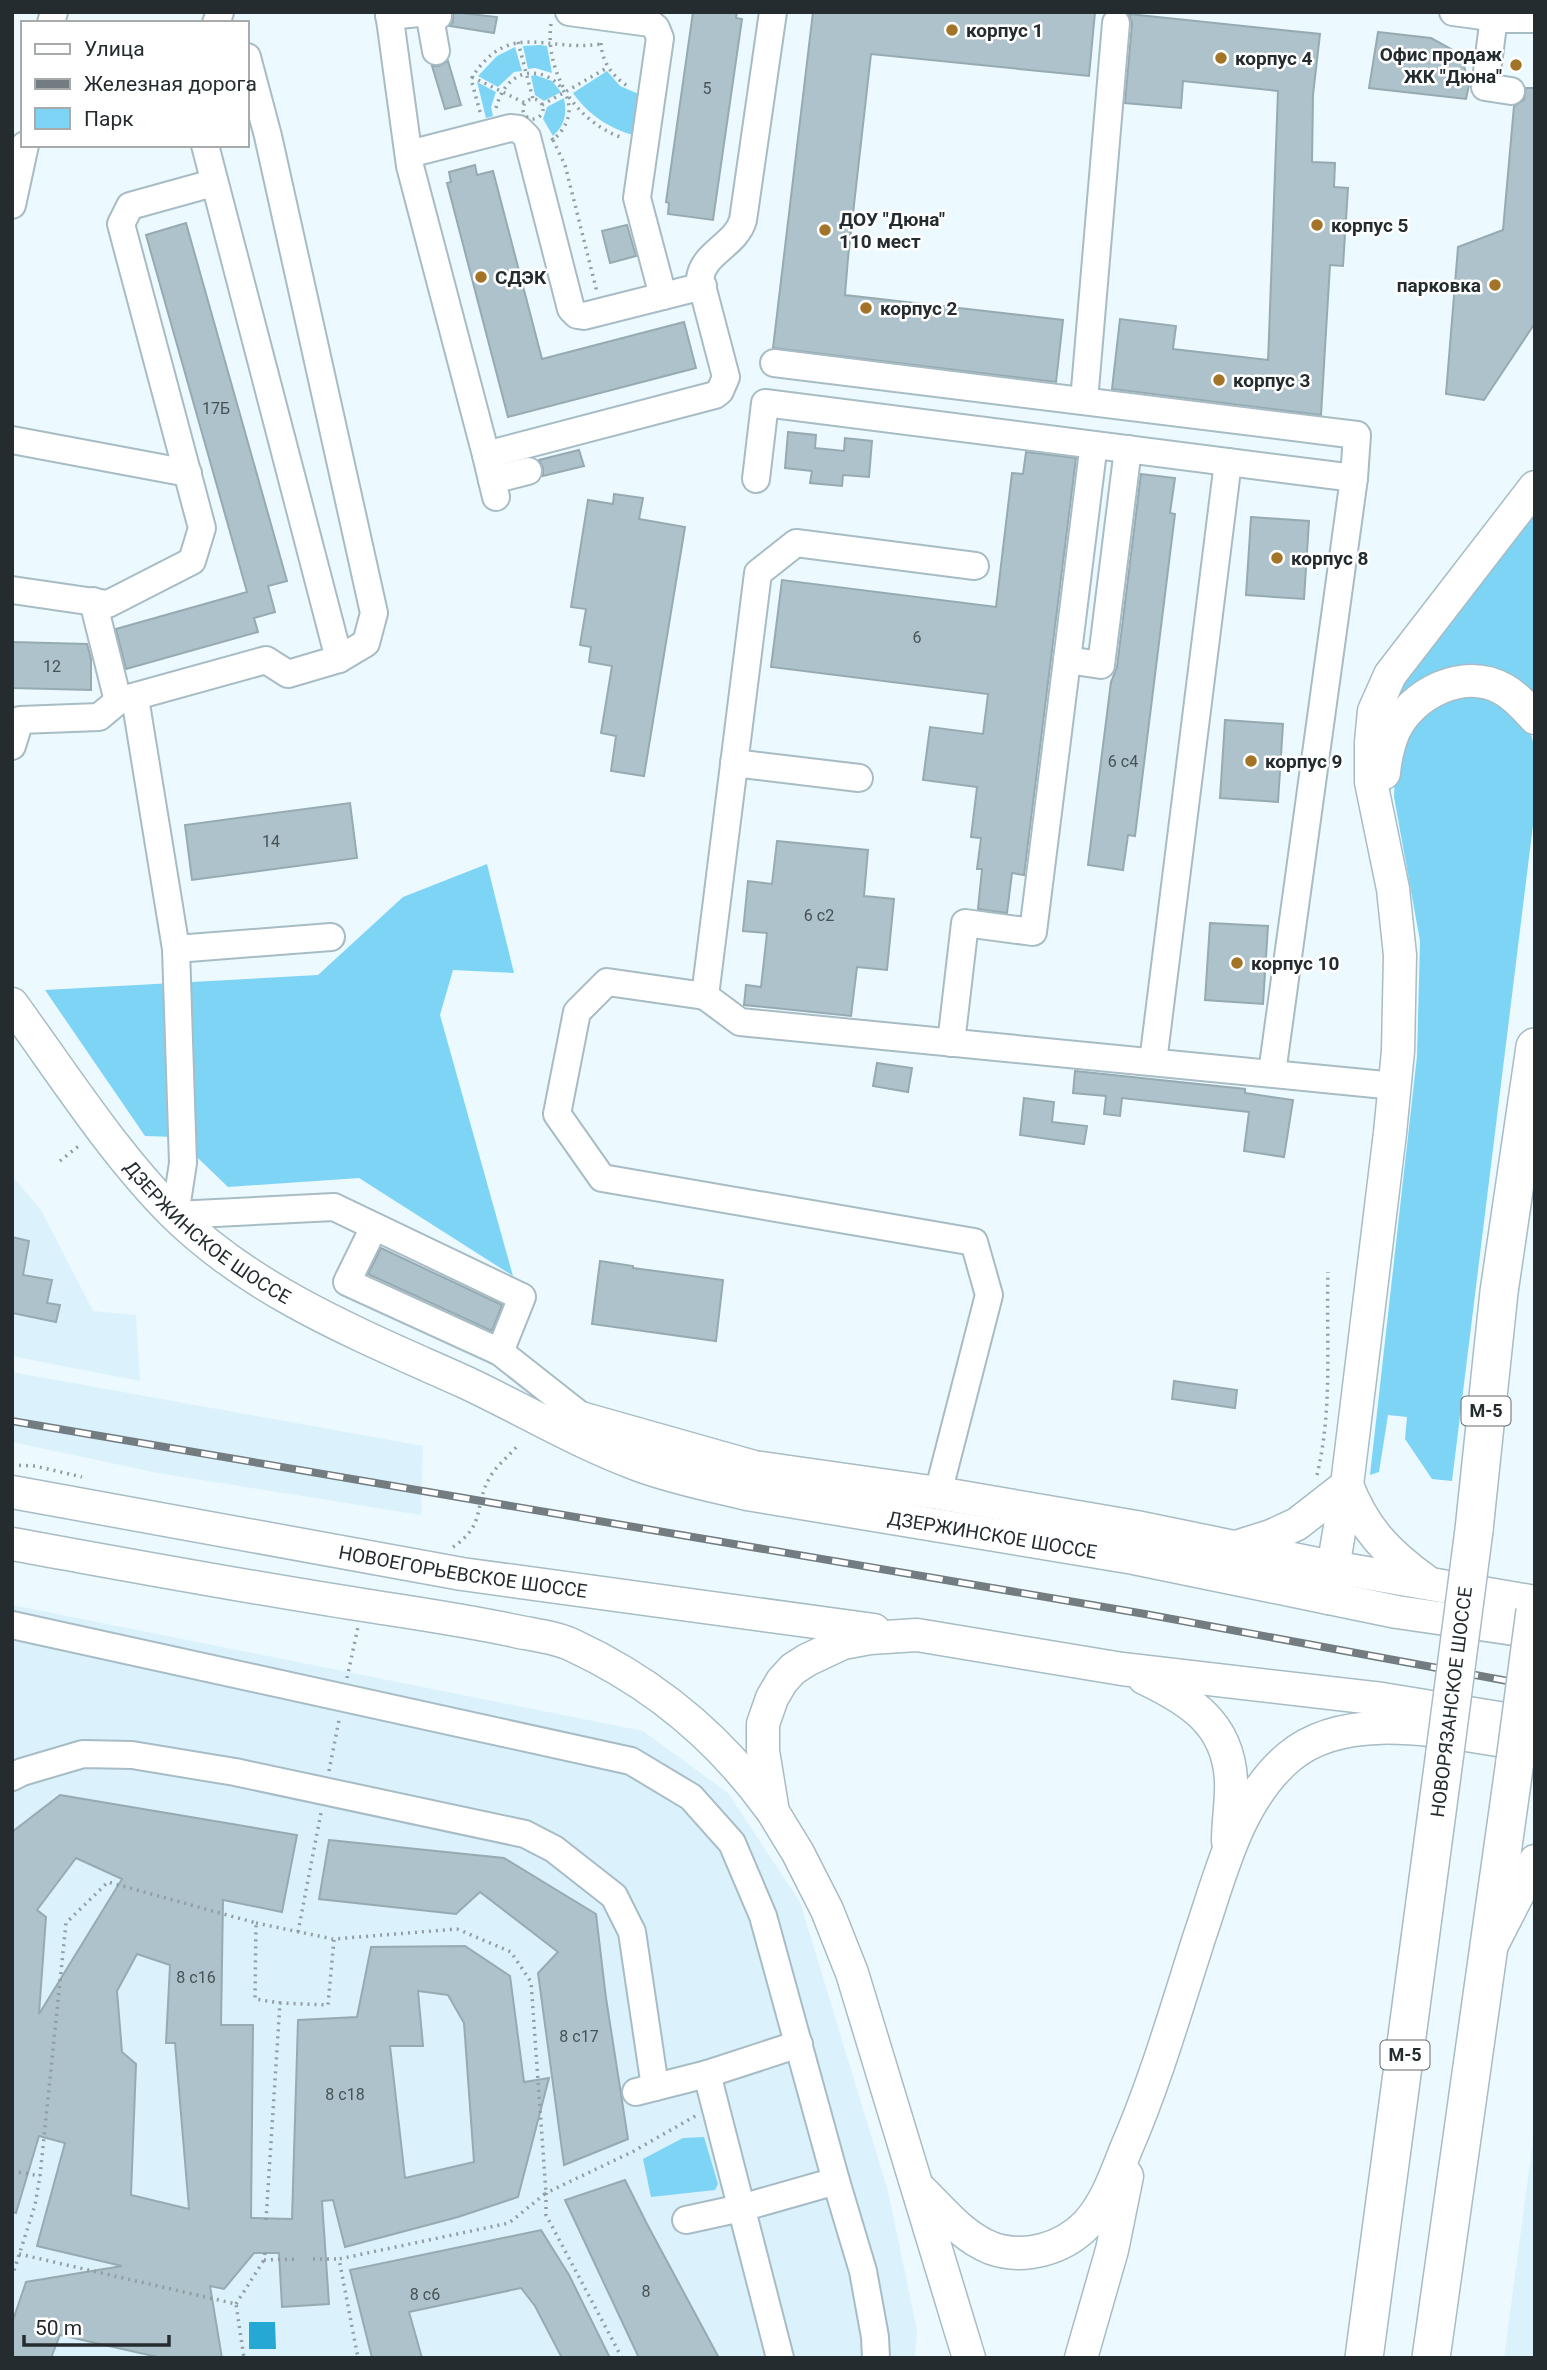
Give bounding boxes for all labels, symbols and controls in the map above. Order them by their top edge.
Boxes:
place label: корпус 1 [966,19,1043,42]
legend [21,21,248,147]
marker: корпус 1 [944,22,960,38]
text: Улица [84,37,145,61]
place label: Офис продаж ЖК "Дюна" [1380,43,1503,88]
place label: корпус 4 [1235,47,1313,70]
marker: корпус 4 [1213,50,1229,66]
marker: Офис продаж ЖК "Дюна" [1508,57,1524,73]
text: Железная дорога [84,72,257,96]
house number: 5 [703,79,712,98]
text: Парк [84,107,134,131]
place label: ДОУ "Дюна" 110 мест [839,208,945,253]
place label: корпус 5 [1331,214,1409,237]
marker: корпус 5 [1309,217,1325,233]
marker: ДОУ "Дюна" 110 мест [817,222,833,238]
place label: СДЭК [495,266,547,289]
marker: СДЭК [473,269,489,285]
place label: парковка [1397,274,1481,297]
marker: парковка [1487,277,1503,293]
place label: корпус 2 [880,297,958,320]
marker: корпус 2 [858,300,874,316]
place label: корпус 3 [1233,369,1310,392]
marker: корпус 3 [1211,372,1227,388]
house number: 17Б [202,399,230,418]
place label: корпус 8 [1291,547,1369,570]
marker: корпус 8 [1269,550,1285,566]
house number: 6 [913,628,922,647]
house number: 12 [43,657,61,676]
place label: корпус 9 [1265,750,1342,773]
house number: 6 с4 [1108,752,1138,771]
marker: корпус 9 [1243,753,1259,769]
house number: 14 [262,832,280,851]
house number: 6 с2 [804,906,834,925]
place label: корпус 10 [1251,952,1339,975]
marker: корпус 10 [1229,955,1245,971]
street label: ДЗЕРЖИНСКОЕ ШОССЕ [119,1156,295,1309]
road number: М-5 [1462,1396,1510,1426]
street label: ДЗЕРЖИНСКОЕ ШОССЕ [886,1506,1099,1564]
street label: НОВОЕГОРЬЕВСКОЕ ШОССЕ [337,1541,589,1603]
street label: НОВОРЯЗАНСКОЕ ШОССЕ [1426,1585,1477,1819]
house number: 8 с16 [176,1968,216,1987]
house number: 8 с17 [559,2027,599,2046]
road number: М-5 [1380,2040,1430,2070]
house number: 8 с18 [325,2085,365,2104]
house number: 8 [642,2282,651,2301]
house number: 8 c6 [410,2285,440,2304]
scale bar [24,2304,170,2348]
text: 50 m [35,2316,82,2340]

